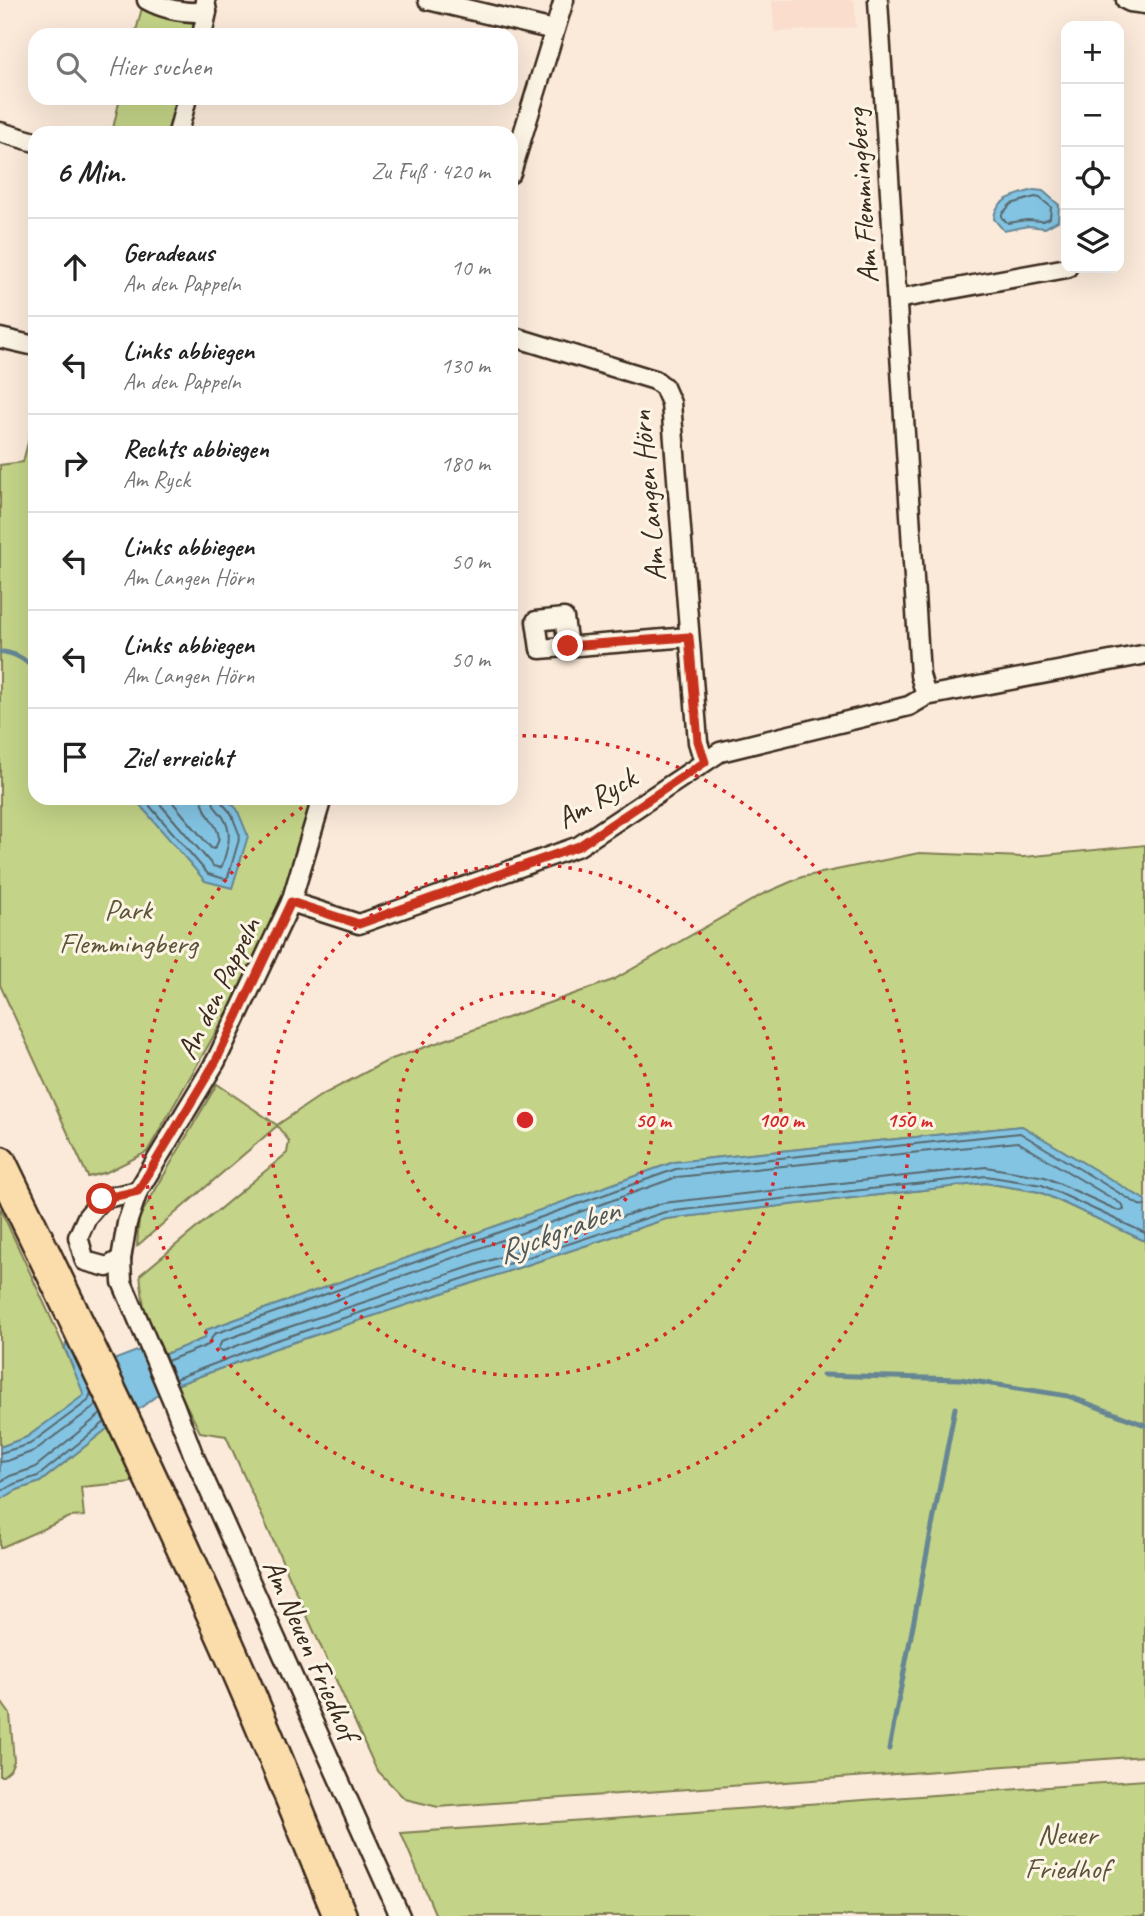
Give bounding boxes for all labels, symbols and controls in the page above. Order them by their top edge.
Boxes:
map controls [1061,21,1124,273]
button: + [1061,21,1124,84]
search box [28,28,518,105]
icon: search [52,48,90,86]
text: Hier suchen [108,50,212,83]
button: − [1061,84,1124,147]
street label: Am Flemmingberg [837,105,887,285]
button: locate [1061,147,1124,210]
text: 6 Min. [56,153,125,191]
text: Zu Fuß · 420 m [371,157,490,186]
button: layers [1061,210,1124,273]
text: Geradeaus [123,236,214,269]
icon: ahead [56,248,94,286]
text: 10 m [451,253,490,282]
text: An den Pappeln [123,269,241,298]
text: Links abbiegen [123,334,254,367]
icon: left [56,346,94,384]
text: 130 m [441,351,490,380]
text: An den Pappeln [123,367,241,396]
street label: Am Langen Hörn [622,408,674,583]
text: Rechts abbiegen [123,432,269,465]
icon: right [56,444,94,482]
text: 180 m [441,449,490,478]
text: Am Ryck [123,465,190,494]
text: Links abbiegen [123,530,254,563]
icon: left [56,542,94,580]
text: 50 m [451,547,490,576]
text: Am Langen Hörn [123,563,254,592]
text: Links abbiegen [123,628,254,661]
route end [552,630,583,661]
icon: left [56,640,94,678]
text: 50 m [451,645,490,674]
text: Am Langen Hörn [123,661,254,690]
icon: arrive [56,738,94,776]
text: Ziel erreicht [123,741,233,774]
street label: Am Ryck [549,758,645,837]
park label: Park Flemmingberg [59,890,199,962]
street label: An den Pappeln [167,909,269,1065]
text: 50 m [635,1107,673,1133]
text: 100 m [758,1107,806,1133]
text: 150 m [886,1107,934,1133]
centre of rings [513,1108,537,1132]
route start [86,1183,117,1214]
water label: Ryckgraben [491,1188,627,1273]
street label: Am Neuen Friedhof [254,1553,371,1752]
park label: Neuer Friedhof [1025,1815,1115,1887]

